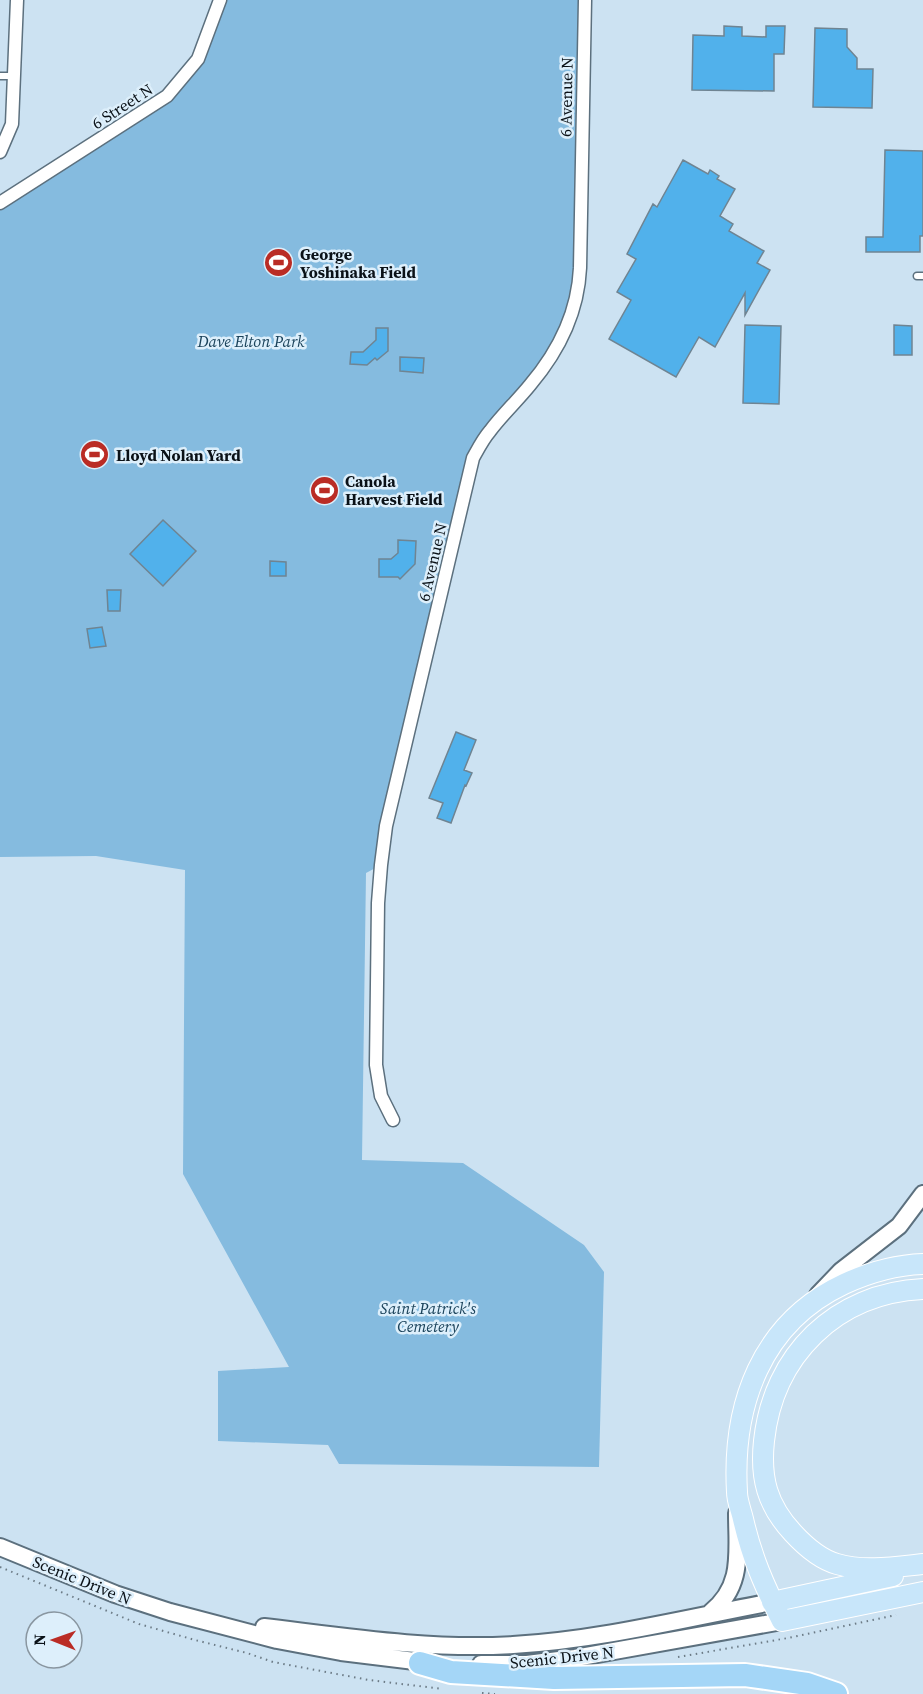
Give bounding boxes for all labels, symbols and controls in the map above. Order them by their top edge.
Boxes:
street label: 6 Avenue N [554,57,578,137]
street label: 6 Street N [87,78,157,134]
place label: George Yoshinaka Field [300,243,416,283]
sports icon: George Yoshinaka Field [263,247,295,279]
park label: Dave Elton Park [196,330,305,352]
sports icon: Lloyd Nolan Yard [79,439,111,471]
place label: Lloyd Nolan Yard [116,444,241,466]
place label: Canola Harvest Field [345,470,443,510]
sports icon: Canola Harvest Field [308,474,340,506]
street label: 6 Avenue N [412,520,452,603]
park label: Saint Patrick's Cemetery [380,1297,476,1337]
street label: Scenic Drive N [30,1550,135,1610]
north arrow [24,1610,84,1670]
text: N [28,1633,50,1646]
street label: Scenic Drive N [509,1641,615,1673]

